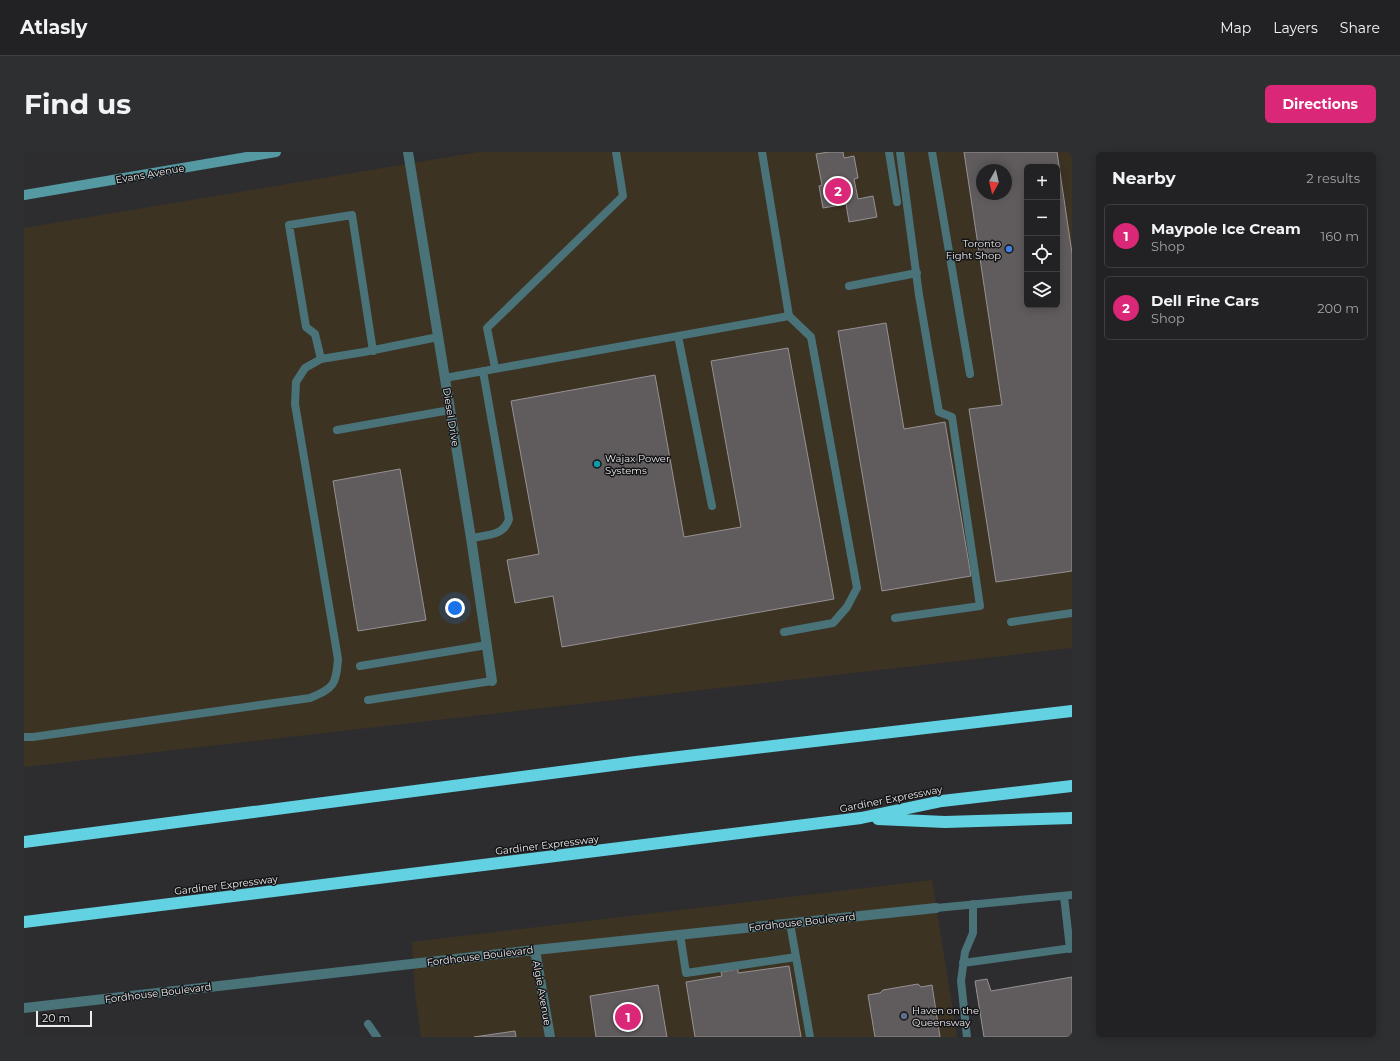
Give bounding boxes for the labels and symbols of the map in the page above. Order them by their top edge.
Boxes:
street label: Evans Avenue [115,162,185,186]
north arrow [976,164,1012,200]
pin: 2 [825,176,851,206]
place label: Toronto Fight Shop [946,237,1001,262]
marker: Toronto Fight Shop [1004,244,1014,254]
street label: Diesel Drive [440,387,462,447]
place label: Wajax Power Systems [605,452,670,477]
marker: Wajax Power Systems [592,459,602,469]
your location [445,598,465,618]
street label: Gardiner Expressway [839,783,944,815]
street label: Gardiner Expressway [494,832,600,858]
street label: Gardiner Expressway [173,872,279,898]
street label: Fordhouse Boulevard [748,910,856,934]
street label: Fordhouse Boulevard [426,943,534,969]
street label: Algie Avenue [530,959,554,1027]
street label: Fordhouse Boulevard [104,980,212,1006]
pin: 1 [615,1002,641,1032]
place label: Haven on the Queensway [912,1004,979,1029]
scale bar [36,1009,92,1028]
marker: Haven on the Queensway [899,1011,909,1021]

